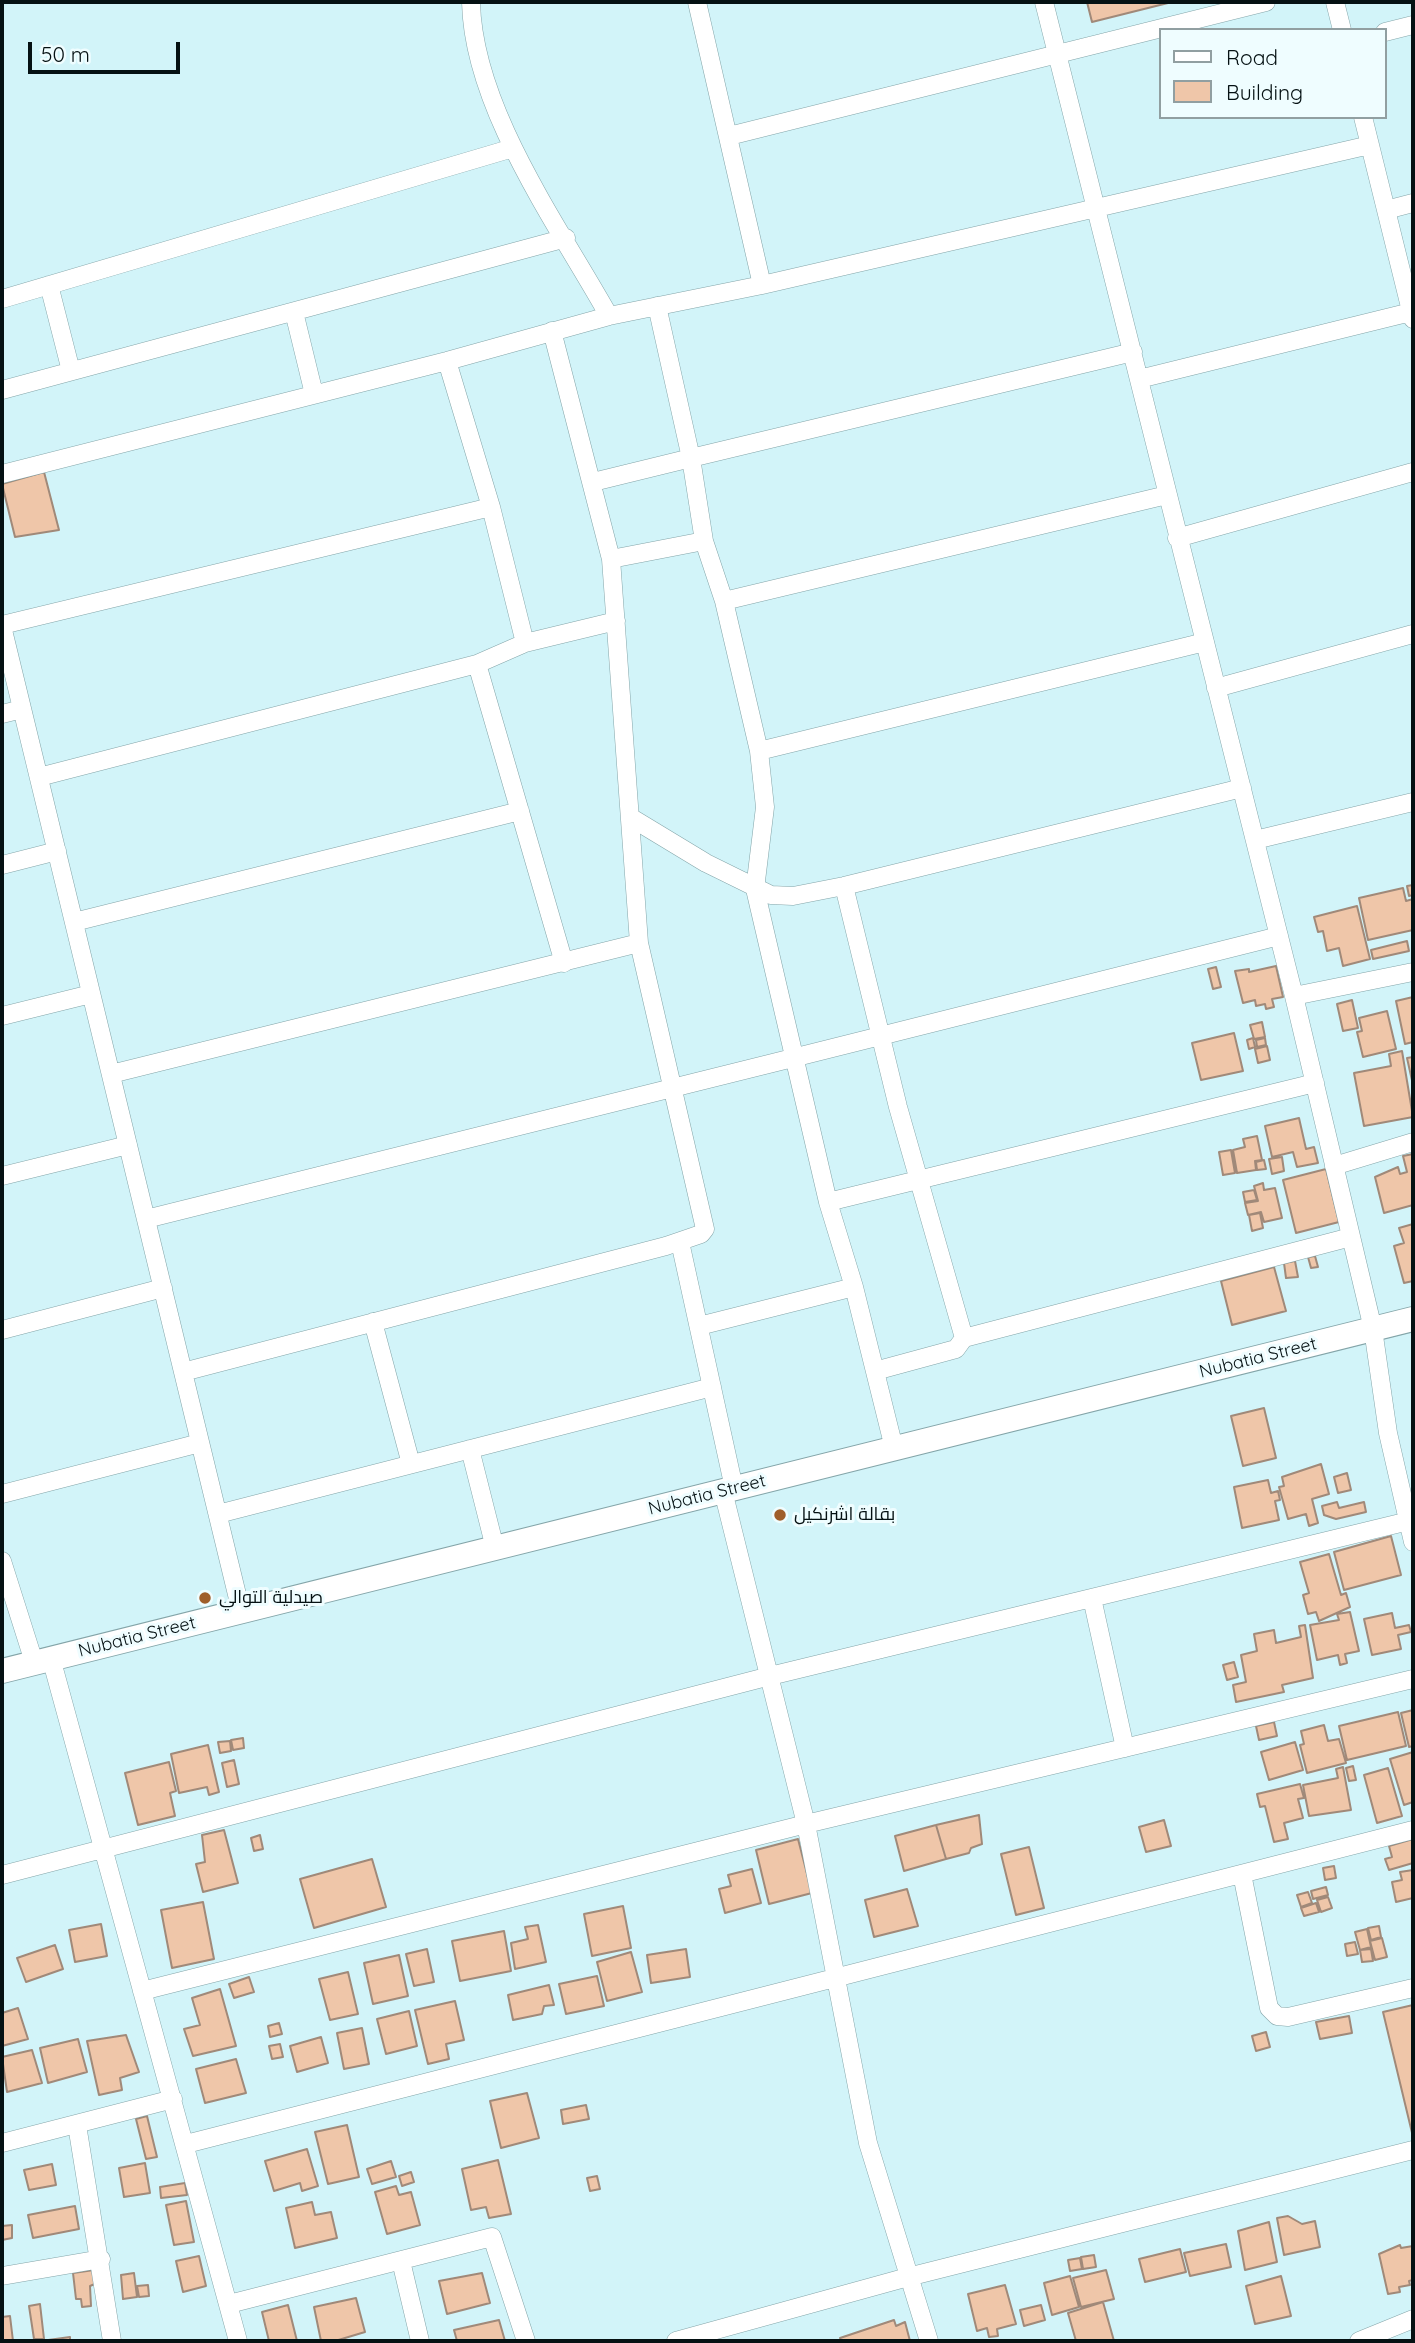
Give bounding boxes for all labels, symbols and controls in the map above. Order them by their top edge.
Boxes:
scale bar [32,28,184,72]
legend [1160,28,1387,119]
text: 50 m [41,41,90,67]
text: Road [1226,44,1278,70]
text: Building [1226,79,1303,105]
street label: Nubatia Street [1197,1333,1319,1383]
street label: Nubatia Street [646,1470,768,1520]
place label: بقالة اشرنكيل [794,1504,895,1526]
marker: بقالة اشرنكيل [772,1507,788,1523]
place label: صيدلية التوالي [219,1587,323,1609]
marker: صيدلية التوالي [197,1590,213,1606]
street label: Nubatia Street [76,1612,198,1662]

